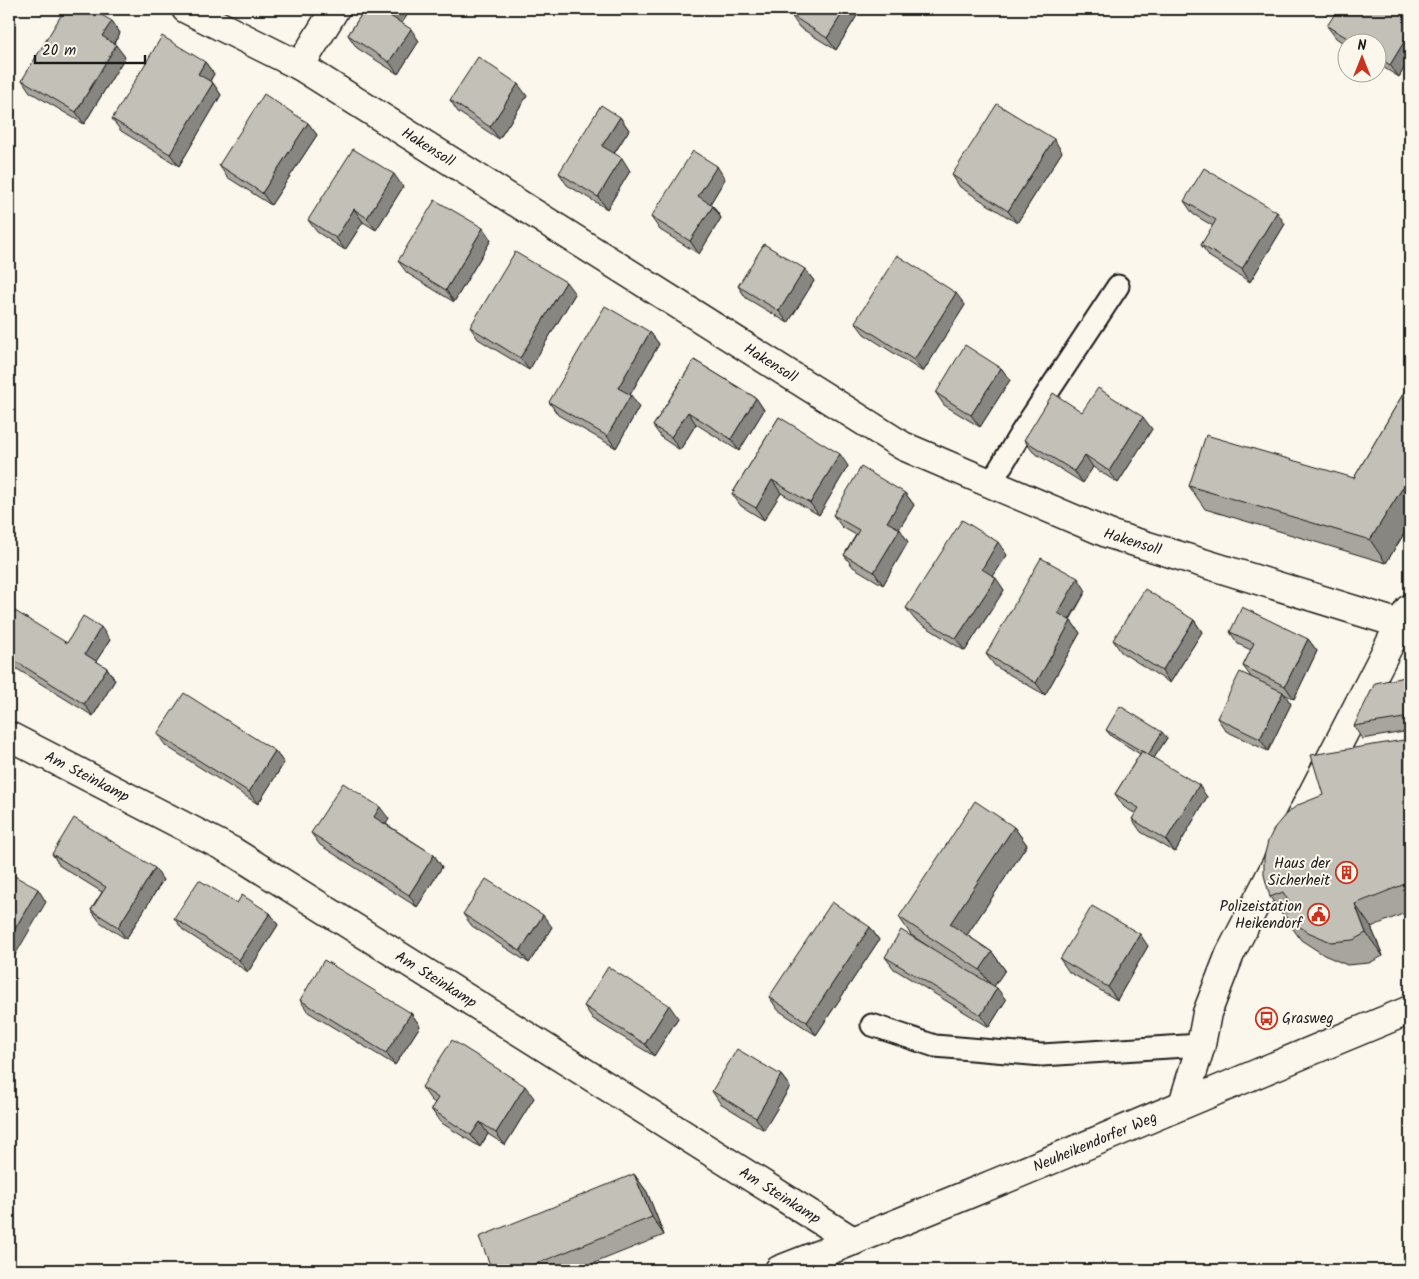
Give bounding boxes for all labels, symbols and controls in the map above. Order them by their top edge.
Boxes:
scale bar [35,32,145,64]
north arrow [1336,32,1386,82]
text: N [1358,35,1367,57]
text: 20 m [42,39,76,63]
street label: Hakensoll [396,122,460,174]
street label: Hakensoll [739,338,802,390]
street label: Hakensoll [1100,522,1165,563]
street label: Am Steinkamp [40,745,133,809]
place label: Haus der Sicherheit [1268,852,1331,893]
building icon: Haus der Sicherheit [1334,860,1358,884]
place label: Polizeistation Heikendorf [1219,895,1303,936]
public building icon: Polizeistation Heikendorf [1306,903,1330,927]
street label: Am Steinkamp [390,945,481,1015]
bus stop icon: Grasweg [1254,1006,1278,1030]
place label: Grasweg [1282,1007,1334,1031]
street label: Neuheikendorfer Weg [1029,1106,1161,1179]
street label: Am Steinkamp [734,1161,825,1231]

